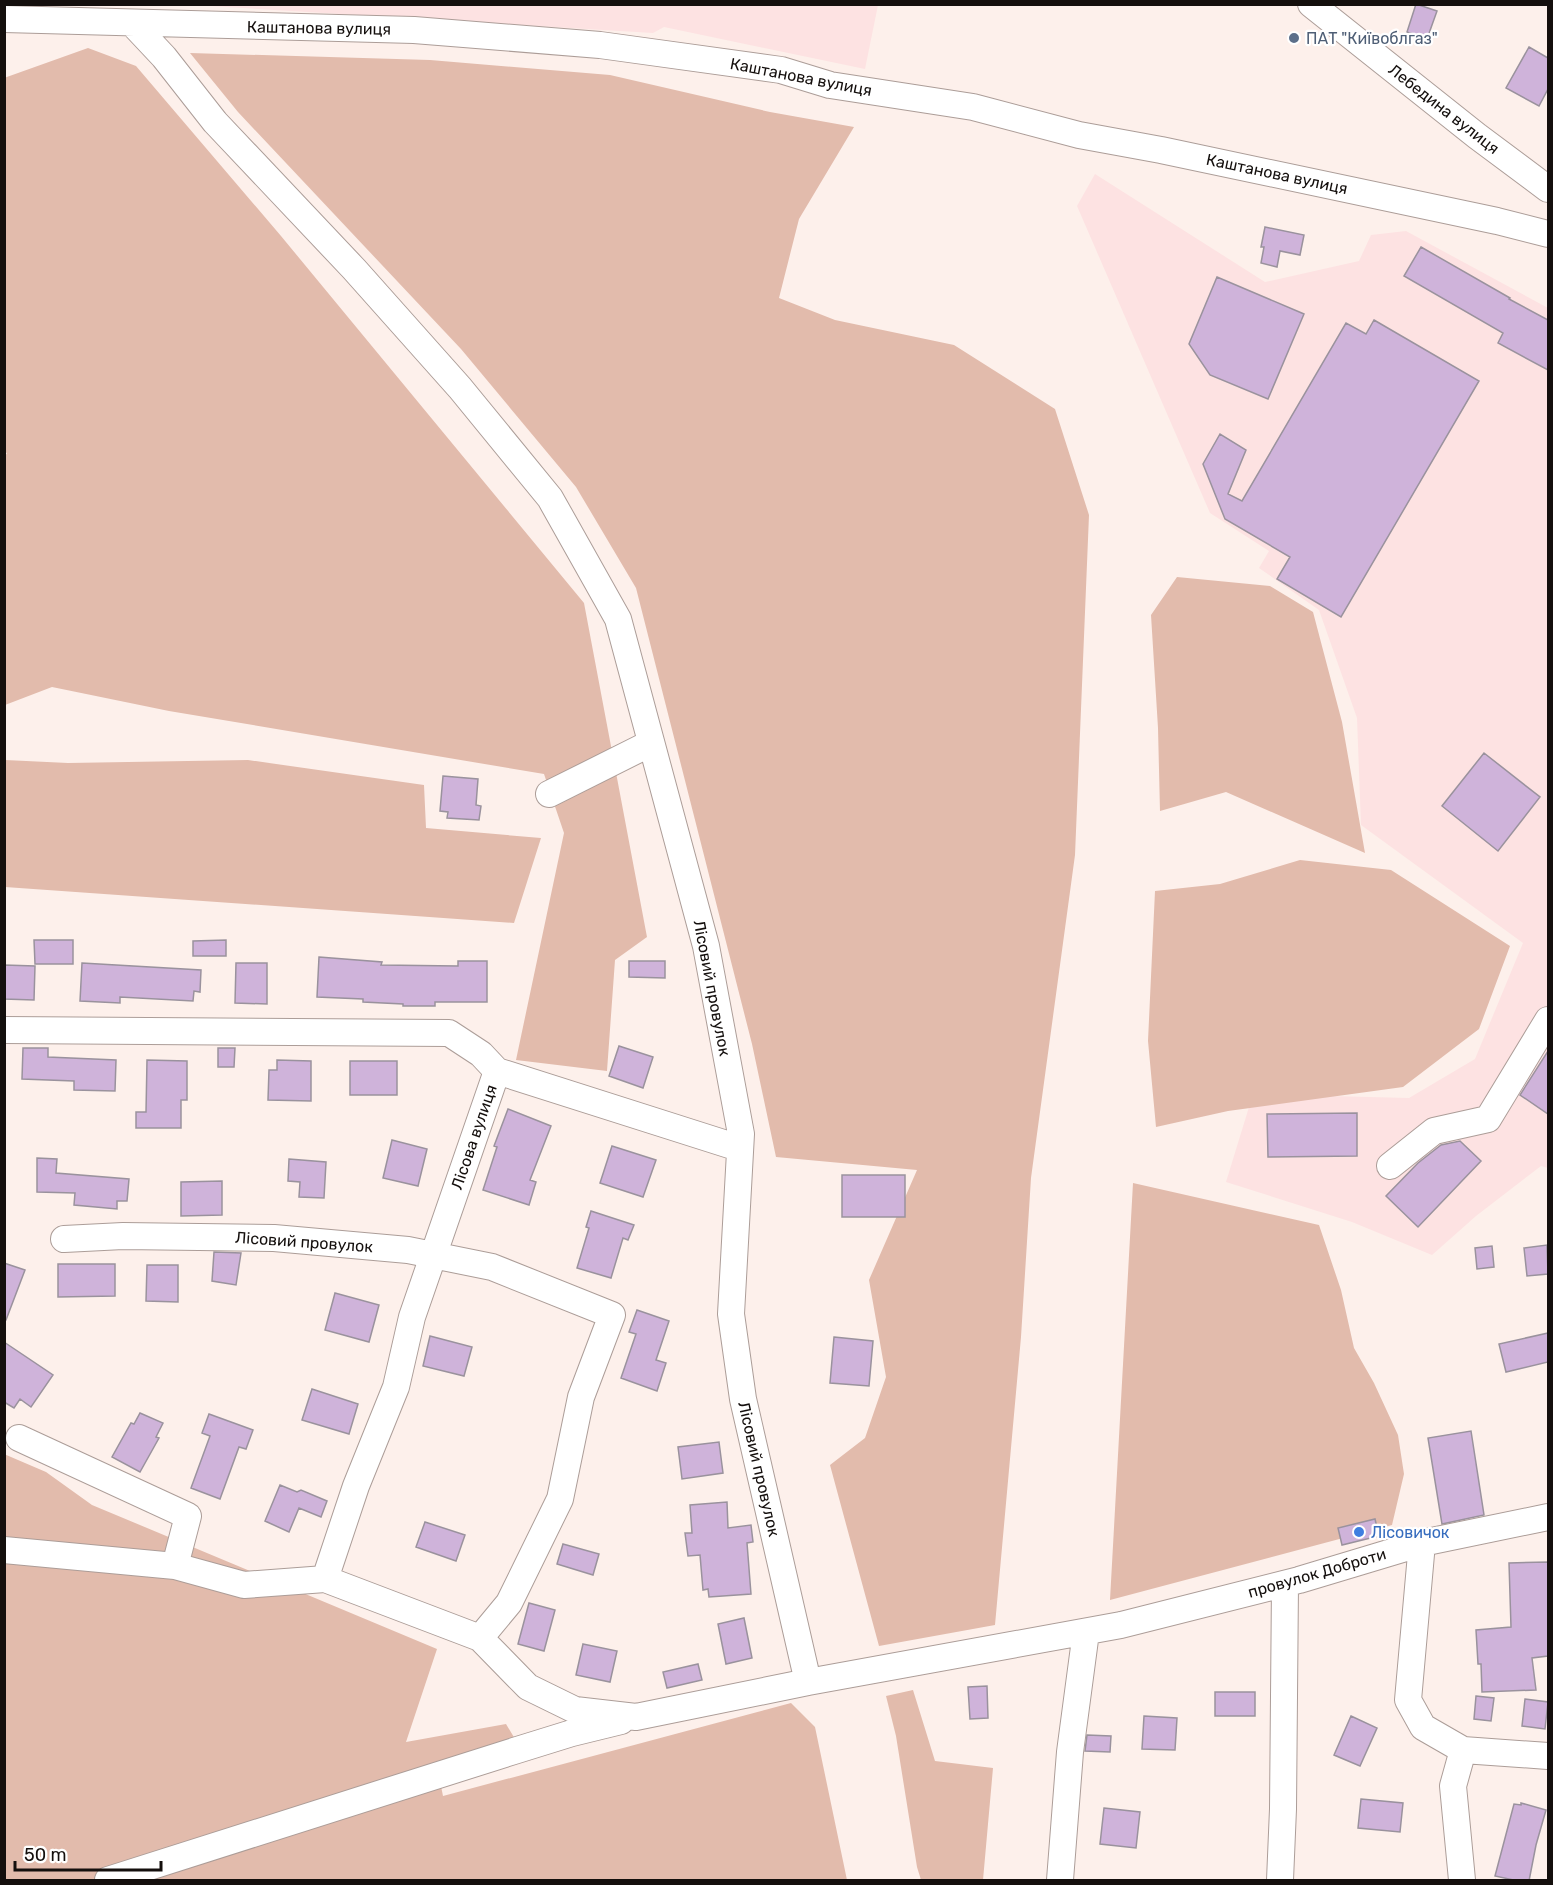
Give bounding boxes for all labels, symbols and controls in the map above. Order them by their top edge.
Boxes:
street label: Каштанова вулиця [247,17,391,39]
place label: ПАТ "Київоблгаз" [1306,29,1438,48]
marker: ПАТ "Київоблгаз" [1287,31,1301,45]
street label: Каштанова вулиця [728,54,874,100]
street label: Лебедина вулиця [1385,60,1503,158]
street label: Каштанова вулиця [1204,150,1350,198]
street label: Лісовий провулок [690,918,735,1058]
street label: Лісова вулиця [447,1082,501,1192]
street label: Лісовий провулок [234,1228,374,1256]
street label: Лісовий провулок [734,1400,784,1539]
place label: Лісовичок [1371,1523,1450,1542]
marker: Лісовичок [1352,1525,1366,1539]
street label: провулок Доброти [1246,1544,1388,1602]
scale bar [15,1834,160,1872]
text: 50 m [24,1844,67,1866]

